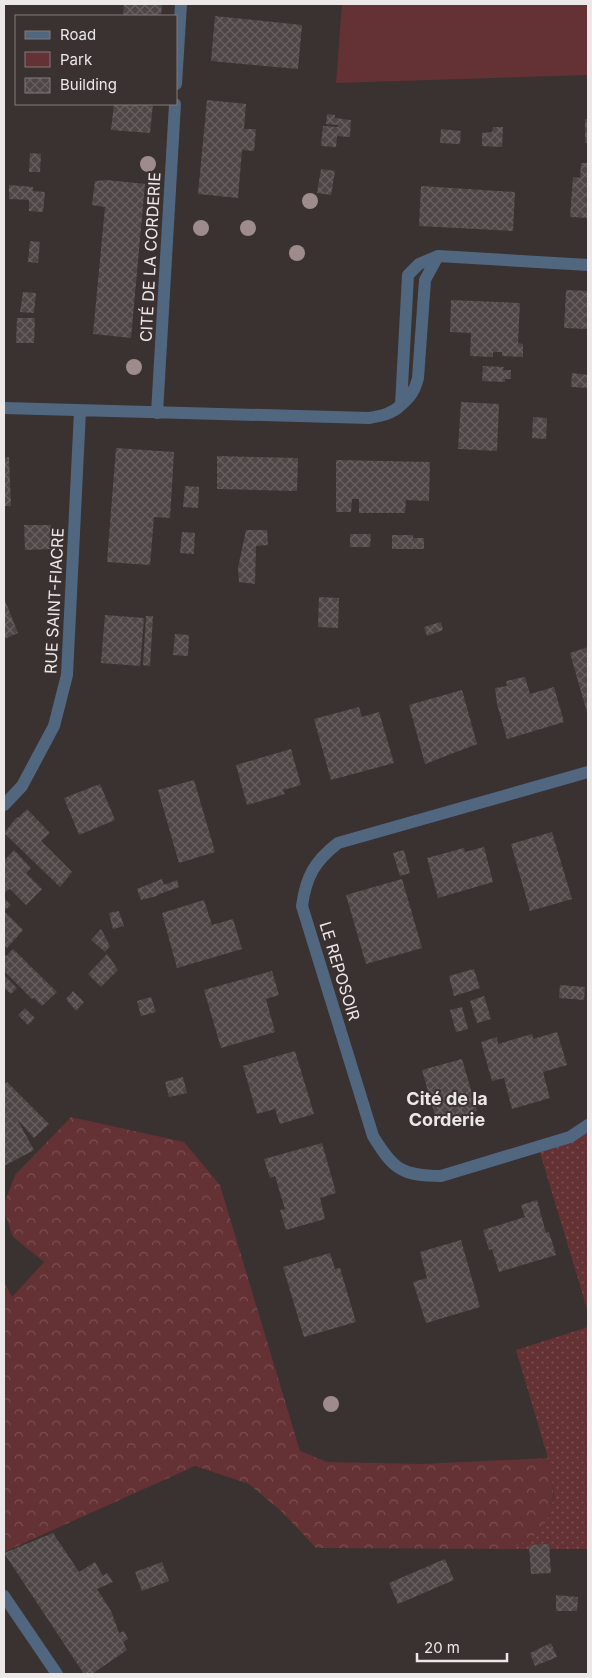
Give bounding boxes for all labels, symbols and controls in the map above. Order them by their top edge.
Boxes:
legend [15,15,178,105]
text: Road [60,25,96,44]
text: Park [60,50,93,69]
text: Building [60,75,117,94]
street label: CITÉ DE LA CORDERIE [136,171,164,343]
street label: RUE SAINT-FIACRE [40,527,68,675]
street label: LE REPOSOIR [315,919,365,1023]
district label: Cité de la Corderie [406,1088,488,1130]
scale bar [417,1630,507,1662]
text: 20 m [424,1638,460,1657]

